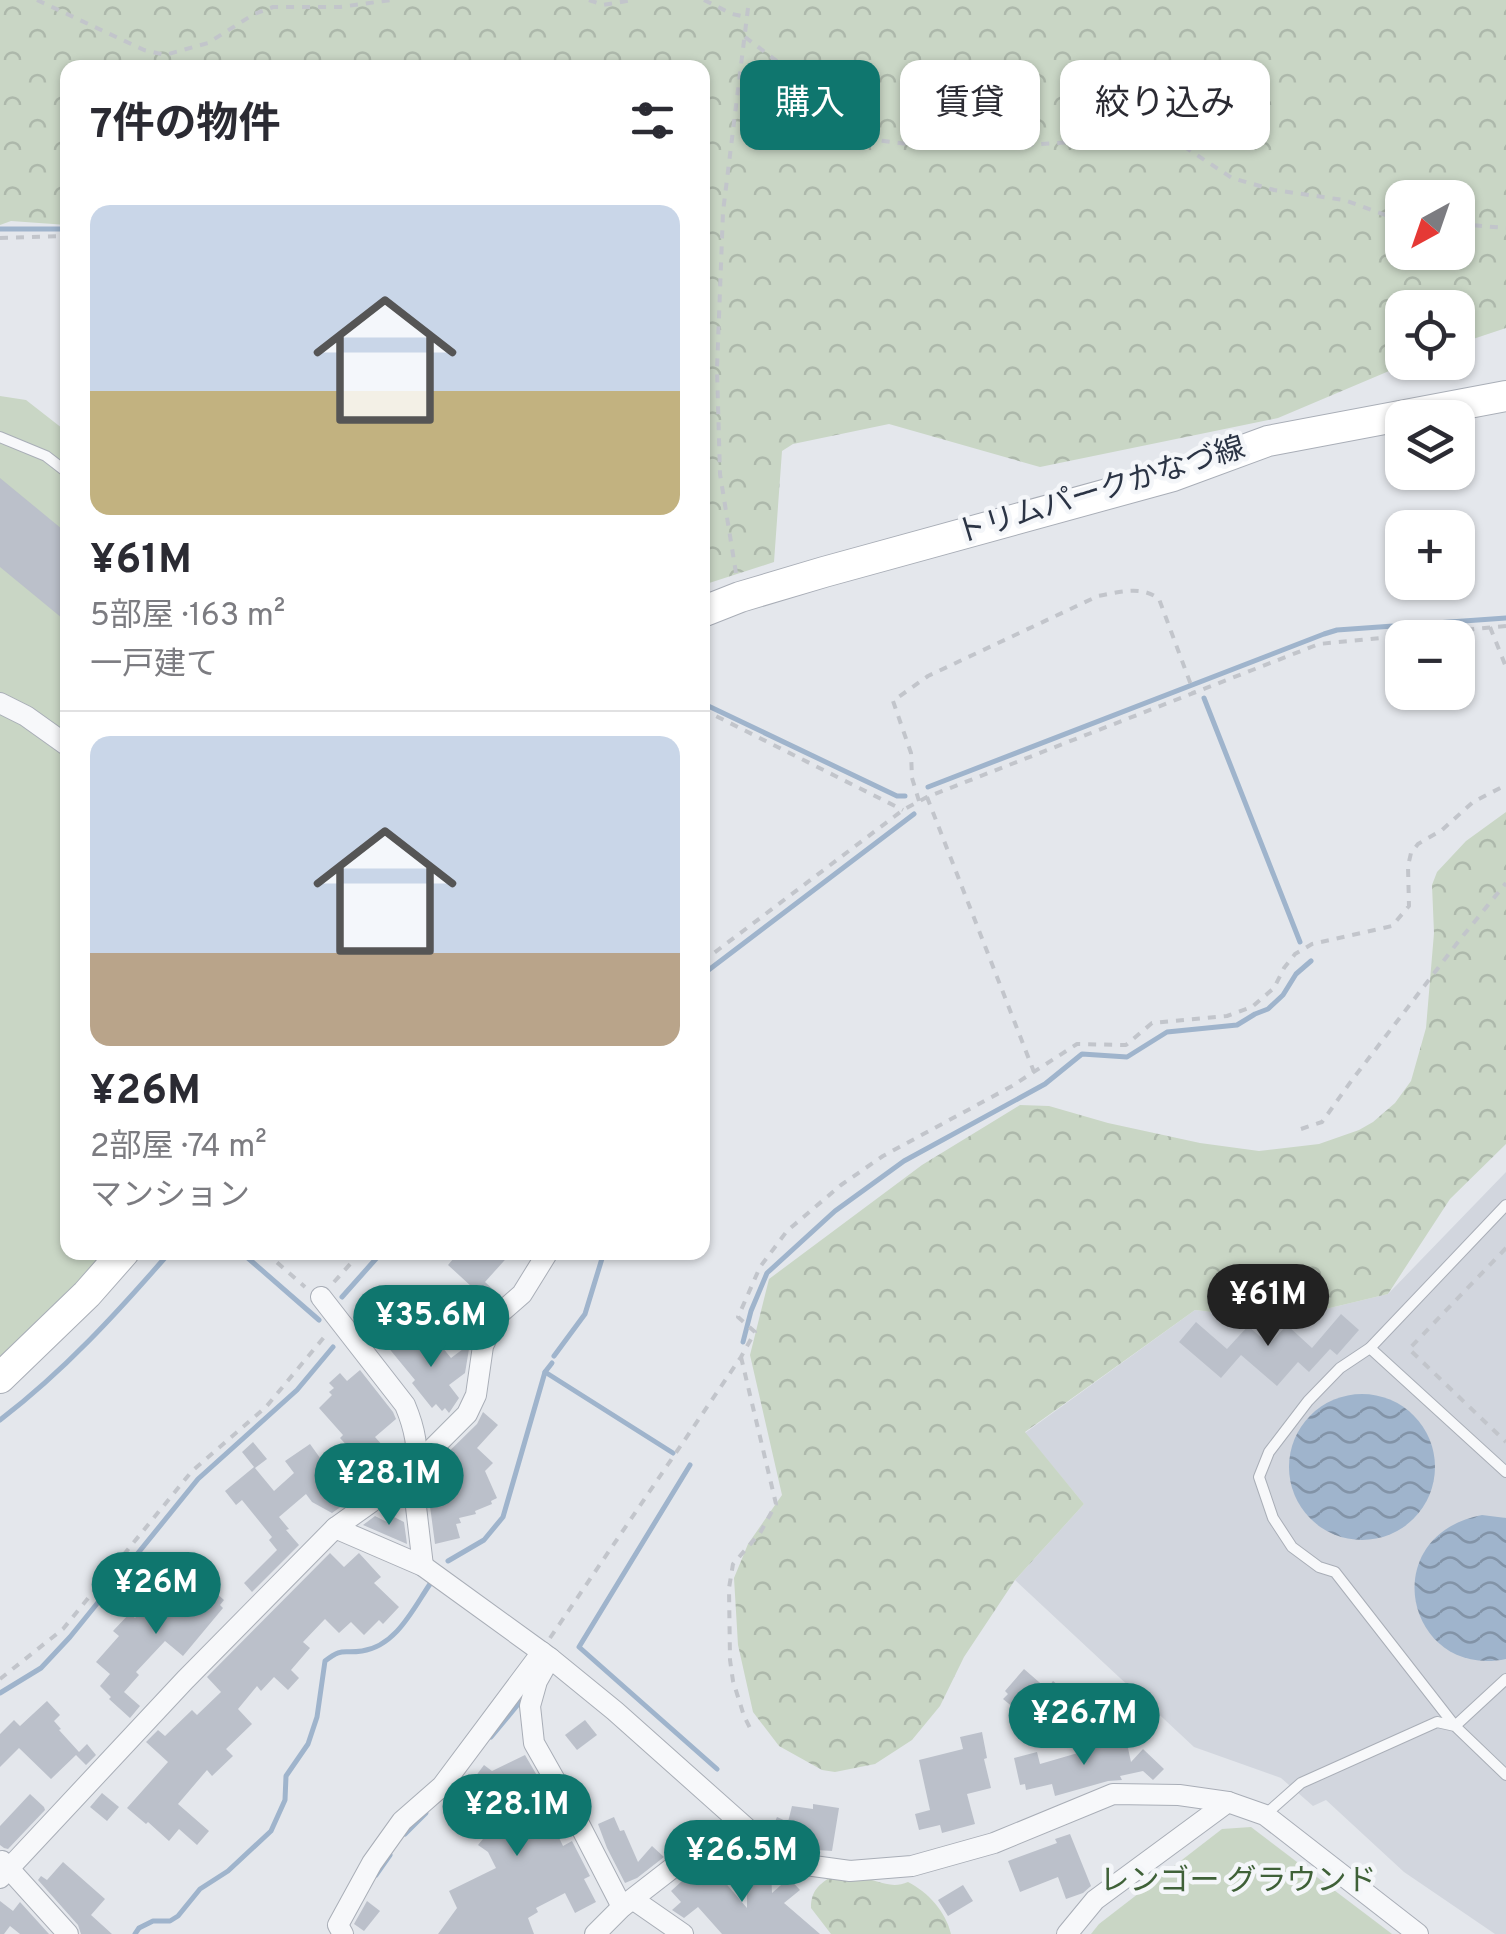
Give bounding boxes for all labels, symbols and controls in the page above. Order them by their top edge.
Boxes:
chip: 購入 [740,60,880,150]
chip: 賃貸 [900,60,1040,150]
chip: 絞り込み [1060,60,1270,150]
icon: filters [625,93,680,148]
text: 7件の物件 [90,100,281,153]
north arrow [1385,180,1475,270]
map controls [1385,180,1475,710]
icon: home [295,270,475,450]
button: locate [1385,290,1475,380]
button: layers [1385,400,1475,490]
street label: トリムパークかなづ線 [952,430,1250,554]
button: + [1385,510,1475,600]
text: ¥61M [90,535,192,588]
text: 5部屋 · 163 m² [90,597,285,637]
button: − [1385,620,1475,710]
text: 一戸建て [90,646,218,686]
icon: home [295,801,475,981]
text: ¥26M [90,1066,201,1119]
text: 2部屋 · 74 m² [90,1128,267,1168]
text: マンション [90,1177,250,1217]
pin: ¥61M [1209,1264,1327,1349]
text: ¥61M [1229,1276,1307,1316]
pin: ¥35.6M [350,1285,512,1370]
text: ¥35.6M [375,1297,487,1337]
pin: ¥28.1M [308,1443,470,1528]
text: ¥28.1M [337,1455,441,1495]
pin: ¥26M [97,1552,215,1637]
text: ¥26M [114,1564,198,1604]
pin: ¥26.7M [1003,1683,1165,1768]
text: ¥26.7M [1031,1695,1137,1735]
pin: ¥28.1M [436,1774,598,1859]
text: ¥28.1M [465,1786,569,1826]
pin: ¥26.5M [661,1820,823,1905]
text: ¥26.5M [686,1832,798,1872]
park label: レンゴー グラウンド [1099,1864,1377,1901]

